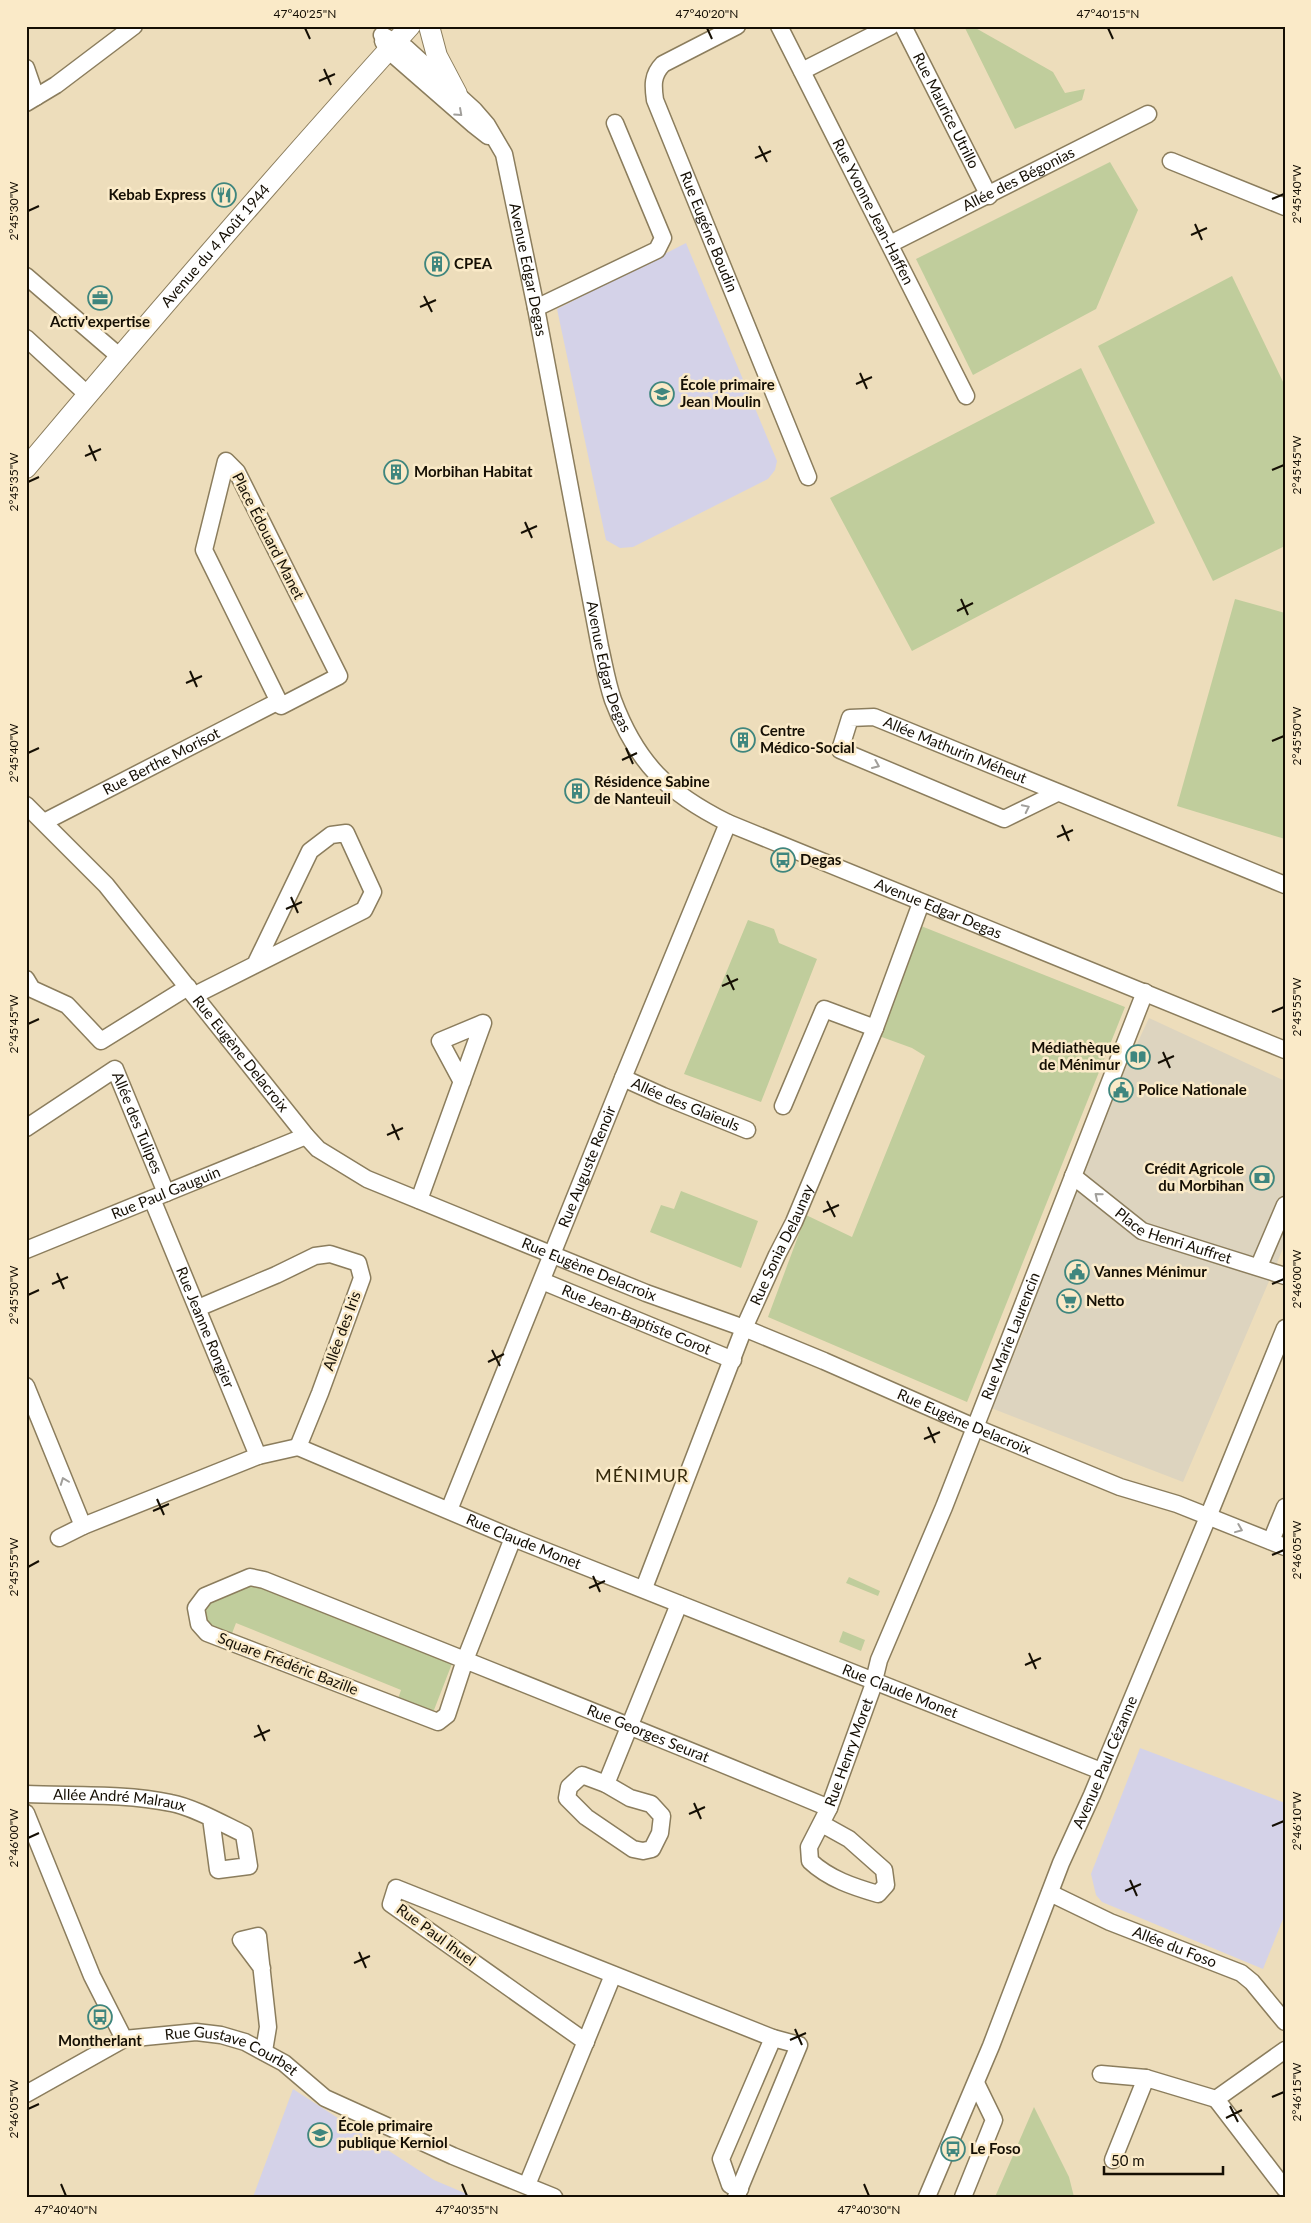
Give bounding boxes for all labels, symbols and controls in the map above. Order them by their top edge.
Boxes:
text: 47°40'25"N [274,6,336,21]
text: 47°40'20"N [676,6,738,21]
text: 47°40'15"N [1077,6,1139,21]
street label: Rue Maurice Utrillo [910,49,984,171]
one-way arrow [453,107,462,115]
street label: Rue Yvonne Jean-Haffen [829,135,918,287]
street label: Allée des Bégonias [959,143,1077,214]
text: 2°45'40"W [1289,164,1304,224]
street label: Rue Eugéne Boudin [677,168,742,294]
street label: Avenue du 4 Août 1944 [157,180,273,310]
text: 2°45'30"W [6,181,21,241]
restaurant icon: Kebab Express [211,182,237,208]
place label: Kebab Express [108,185,206,203]
street label: Avenue Edgar Degas [506,201,551,338]
building icon: CPEA [424,251,450,277]
place label: CPEA [454,254,493,272]
office icon: Activ'expertise [87,285,113,311]
place label: Activ'expertise [49,312,150,330]
place label: École primaire Jean Moulin [680,375,775,410]
school or university icon: École primaire Jean Moulin [649,381,675,407]
text: 2°45'45"W [1289,435,1304,495]
text: 2°45'35"W [6,452,21,512]
building icon: Morbihan Habitat [383,459,409,485]
place label: Morbihan Habitat [414,462,533,480]
street label: Place Édouard Manet [229,469,309,603]
street label: Avenue Edgar Degas [583,599,636,735]
text: 2°45'50"W [1289,706,1304,766]
street label: Allée Mathurin Méheut [881,712,1030,787]
place label: Centre Médico-Social [760,721,855,756]
text: 2°45'40"W [6,723,21,783]
street label: Rue Berthe Morisot [99,723,223,798]
building icon: Centre Médico-Social [730,727,756,753]
one-way arrow [871,759,880,769]
place label: Résidence Sabine de Nanteuil [594,772,710,807]
building icon: Résidence Sabine de Nanteuil [564,778,590,804]
one-way arrow [1020,804,1029,814]
bus stop icon: Degas [770,847,796,873]
place label: Degas [800,850,842,868]
street label: Avenue Edgar Degas [872,874,1005,942]
text: 2°45'55"W [1289,977,1304,1037]
street label: Rue Eugène Delacroix [189,991,293,1115]
text: 2°45'45"W [6,994,21,1054]
place label: Médiathèque de Ménimur [1031,1038,1120,1073]
library icon: Médiathèque de Ménimur [1125,1044,1151,1070]
street label: Allée des Tulipes [109,1069,167,1176]
street label: Allée des Glaïeuls [629,1073,743,1134]
public building icon: Police Nationale [1108,1077,1134,1103]
place label: Police Nationale [1138,1080,1247,1098]
street label: Rue Auguste Renoir [554,1102,619,1230]
place label: Crédit Agricole du Morbihan [1144,1159,1244,1194]
street label: Rue Paul Gauguin [108,1162,223,1222]
bank icon: Crédit Agricole du Morbihan [1249,1165,1275,1191]
street label: Rue Sonia Delaunay [746,1181,817,1308]
one-way arrow [1095,1193,1104,1201]
street label: Place Henri Auffret [1112,1203,1235,1267]
street label: Rue Eugène Delacroix [519,1233,660,1304]
text: 2°46'00"W [1289,1249,1304,1309]
public building icon: Vannes Ménimur [1064,1259,1090,1285]
place label: Vannes Ménimur [1093,1262,1207,1280]
street label: Rue Jeanne Rongier [173,1264,239,1391]
text: 2°45'50"W [6,1265,21,1325]
street label: Rue Marie Laurencin [977,1269,1043,1402]
street label: Rue Jean-Baptiste Corot [559,1280,714,1358]
street label: Allée des Iris [318,1288,364,1373]
supermarket icon: Netto [1056,1288,1082,1314]
place label: Netto [1086,1291,1125,1309]
street label: Rue Eugène Delacroix [895,1384,1035,1458]
district label: MÉNIMUR [595,1464,689,1486]
one-way arrow [59,1478,69,1486]
street label: Rue Claude Monet [464,1509,585,1572]
text: 2°46'05"W [1289,1520,1304,1580]
one-way arrow [1235,1524,1243,1534]
text: 2°45'55"W [6,1537,21,1597]
street label: Square Frédéric Bazille [216,1628,361,1698]
street label: Rue Claude Monet [840,1659,961,1722]
street label: Avenue Paul Cézanne [1068,1693,1140,1831]
street label: Rue Henry Moret [820,1695,876,1809]
street label: Rue Georges Seurat [585,1700,713,1766]
street label: Allée André Malraux [53,1785,189,1815]
text: 2°46'10"W [1289,1791,1304,1851]
text: 2°46'00"W [6,1808,21,1868]
street label: Rue Paul Ihuel [393,1899,480,1969]
street label: Allée du Foso [1130,1922,1220,1971]
bus stop icon: Montherlant [87,2004,113,2030]
street label: Rue Gustave Courbet [164,2022,302,2079]
place label: Montherlant [58,2031,142,2049]
text: 2°46'15"W [1289,2062,1304,2122]
text: 2°46'05"W [6,2079,21,2139]
place label: École primaire publique Kerniol [338,2116,448,2151]
school or university icon: École primaire publique Kerniol [307,2122,333,2148]
bus stop icon: Le Foso [940,2136,966,2162]
place label: Le Foso [970,2139,1021,2157]
scale bar [1104,2143,1222,2175]
text: 50 m [1111,2151,1145,2169]
text: 47°40'40"N [35,2202,97,2217]
text: 47°40'35"N [436,2202,498,2217]
text: 47°40'30"N [838,2202,900,2217]

